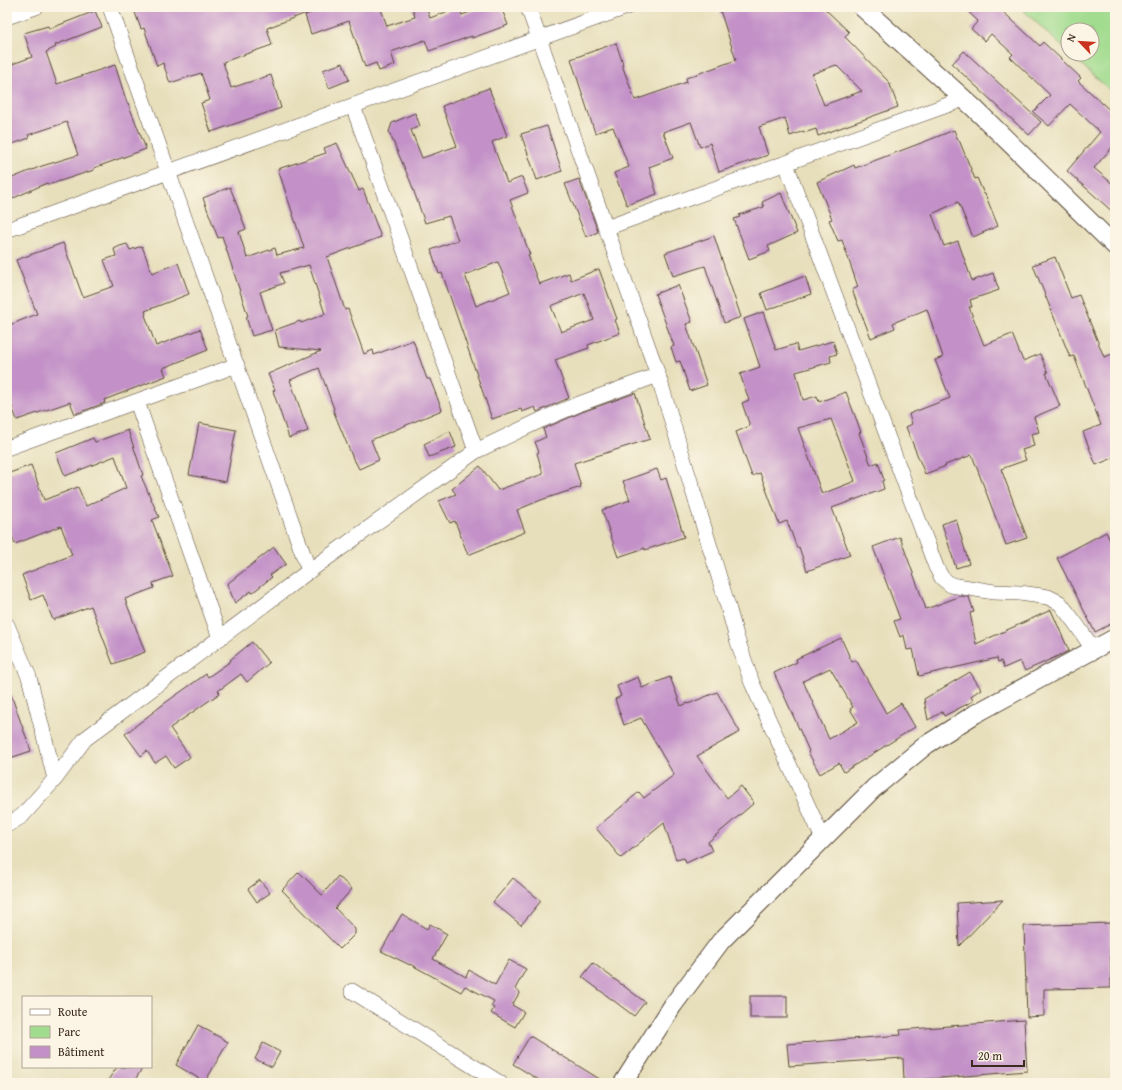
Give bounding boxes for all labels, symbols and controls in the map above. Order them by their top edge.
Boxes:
north arrow [1060,22,1100,62]
text: N [1062,30,1080,44]
legend [22,996,152,1068]
text: Route [58,1003,88,1020]
text: Parc [58,1023,81,1040]
scale bar [972,1042,1024,1068]
text: Bâtiment [58,1043,105,1060]
text: 20 m [978,1047,1002,1064]

